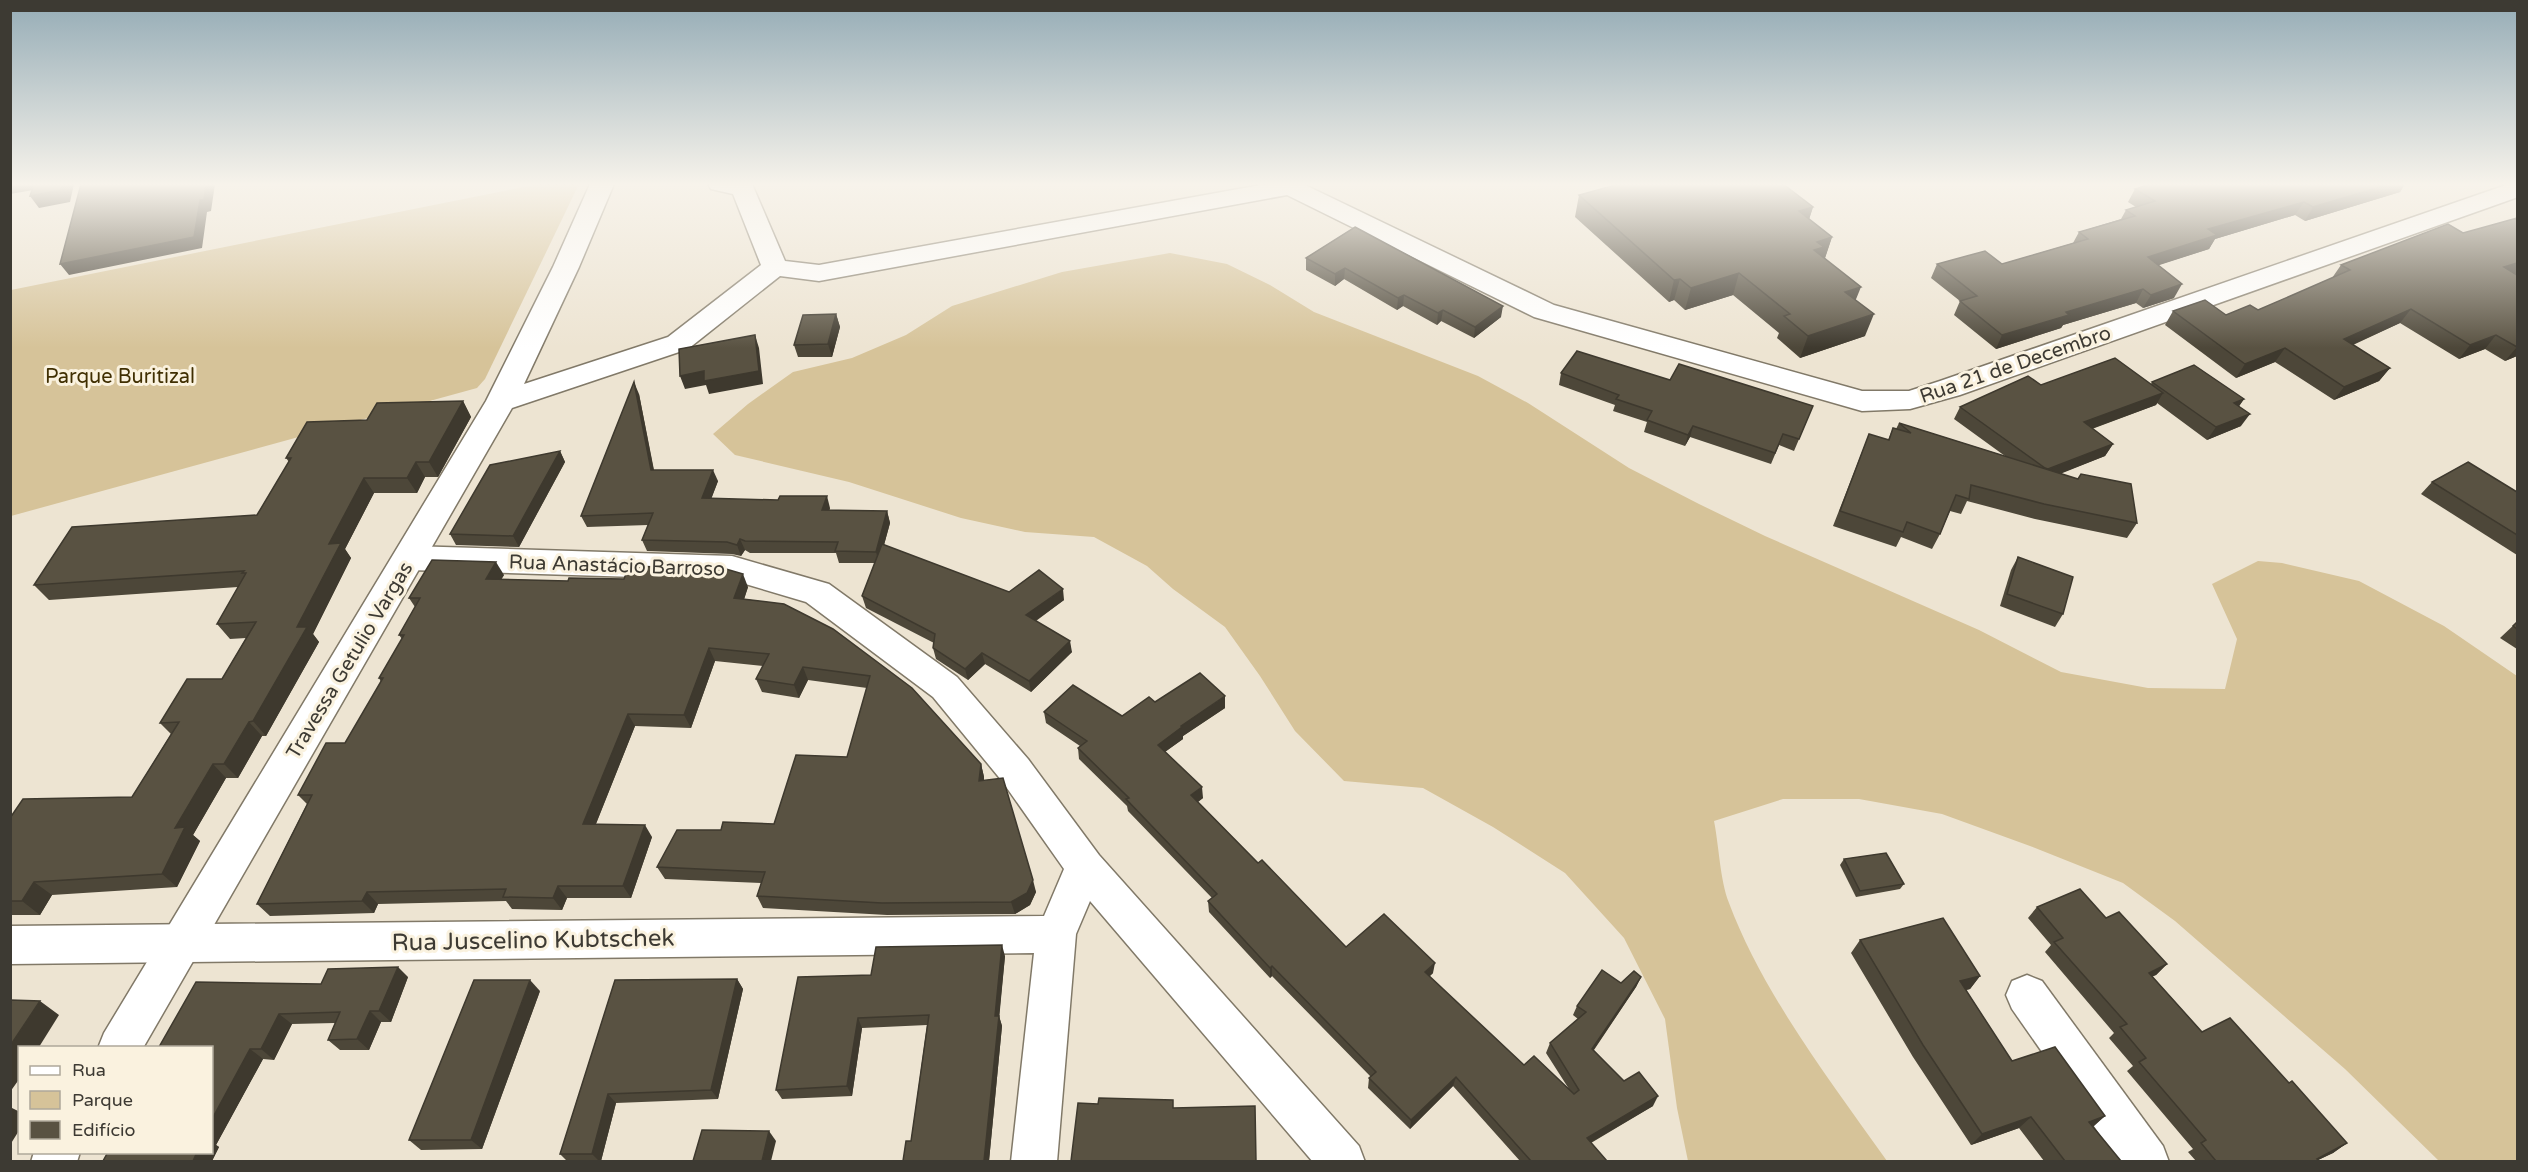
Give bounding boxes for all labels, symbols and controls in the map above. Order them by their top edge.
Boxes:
street label: Rua 21 de Decembro [1917,321,2114,409]
park label: Parque Buritizal [45,365,195,389]
street label: Rua Anastácio Barroso [508,550,726,582]
street label: Travessa Getulio Vargas [281,558,418,763]
street label: Rua Juscelino Kubtschek [391,924,675,957]
legend [18,1046,213,1154]
text: Rua [72,1059,106,1081]
text: Parque [72,1089,133,1111]
text: Edifício [72,1119,136,1141]

